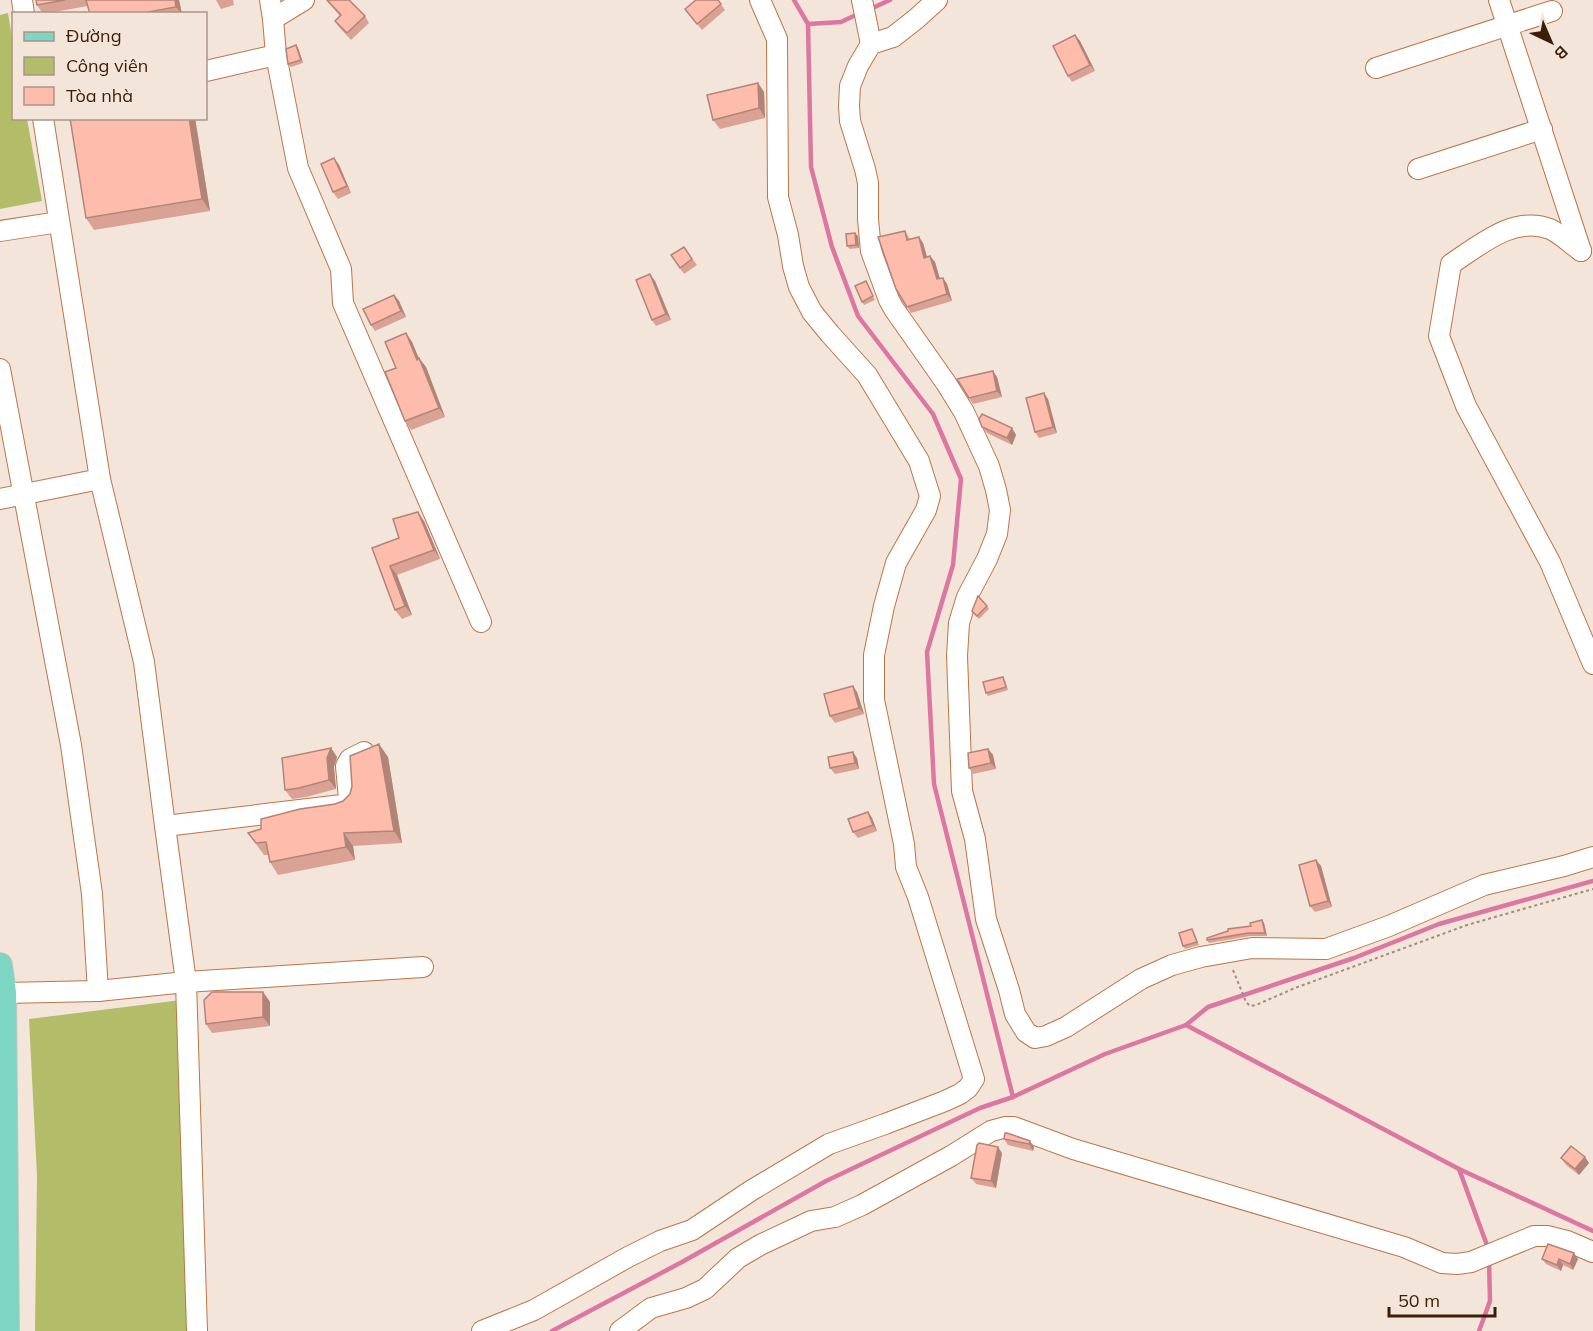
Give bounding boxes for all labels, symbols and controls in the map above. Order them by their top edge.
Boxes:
legend [12,12,207,120]
north arrow [1521,12,1581,72]
text: Đường [66,24,122,47]
text: B [1551,42,1572,64]
text: Công viên [66,54,148,77]
text: Tòa nhà [66,84,133,107]
scale bar [1389,1280,1496,1318]
text: 50 m [1398,1289,1440,1312]

